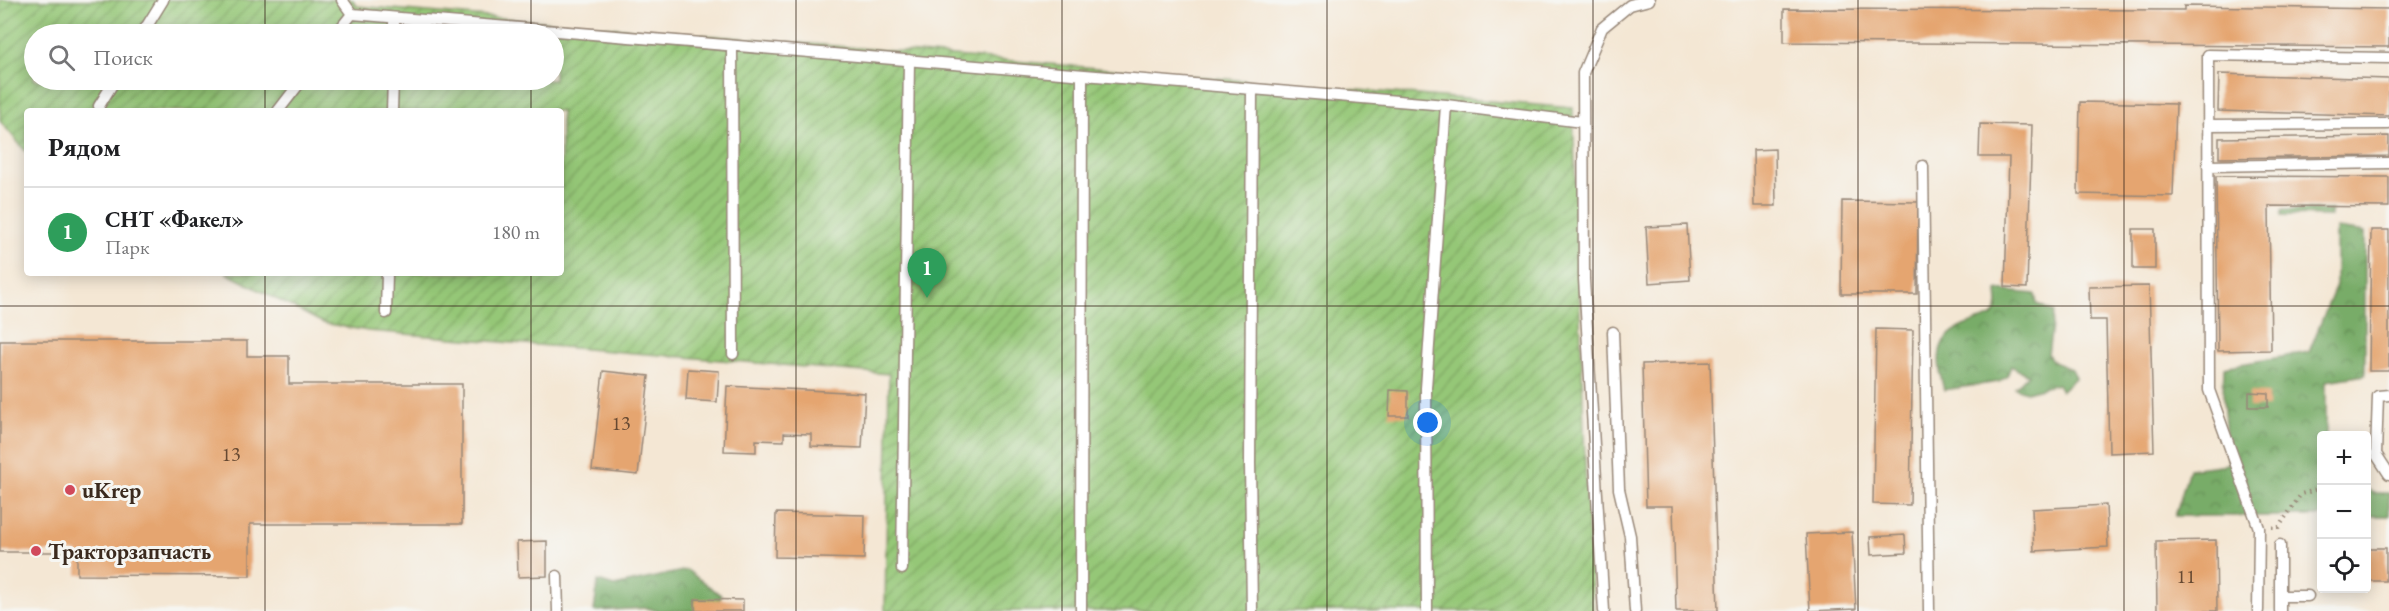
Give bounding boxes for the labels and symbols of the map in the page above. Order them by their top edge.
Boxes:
pin: 1 [908,248,946,298]
your location [1413,408,1442,437]
house number: 13 [611,410,631,436]
house number: 13 [221,441,241,467]
place label: uKrep [82,476,141,505]
marker: uKrep [63,483,77,497]
place label: Тракторзапчасть [48,537,211,566]
marker: Тракторзапчасть [29,544,43,558]
house number: 11 [2176,563,2196,589]

